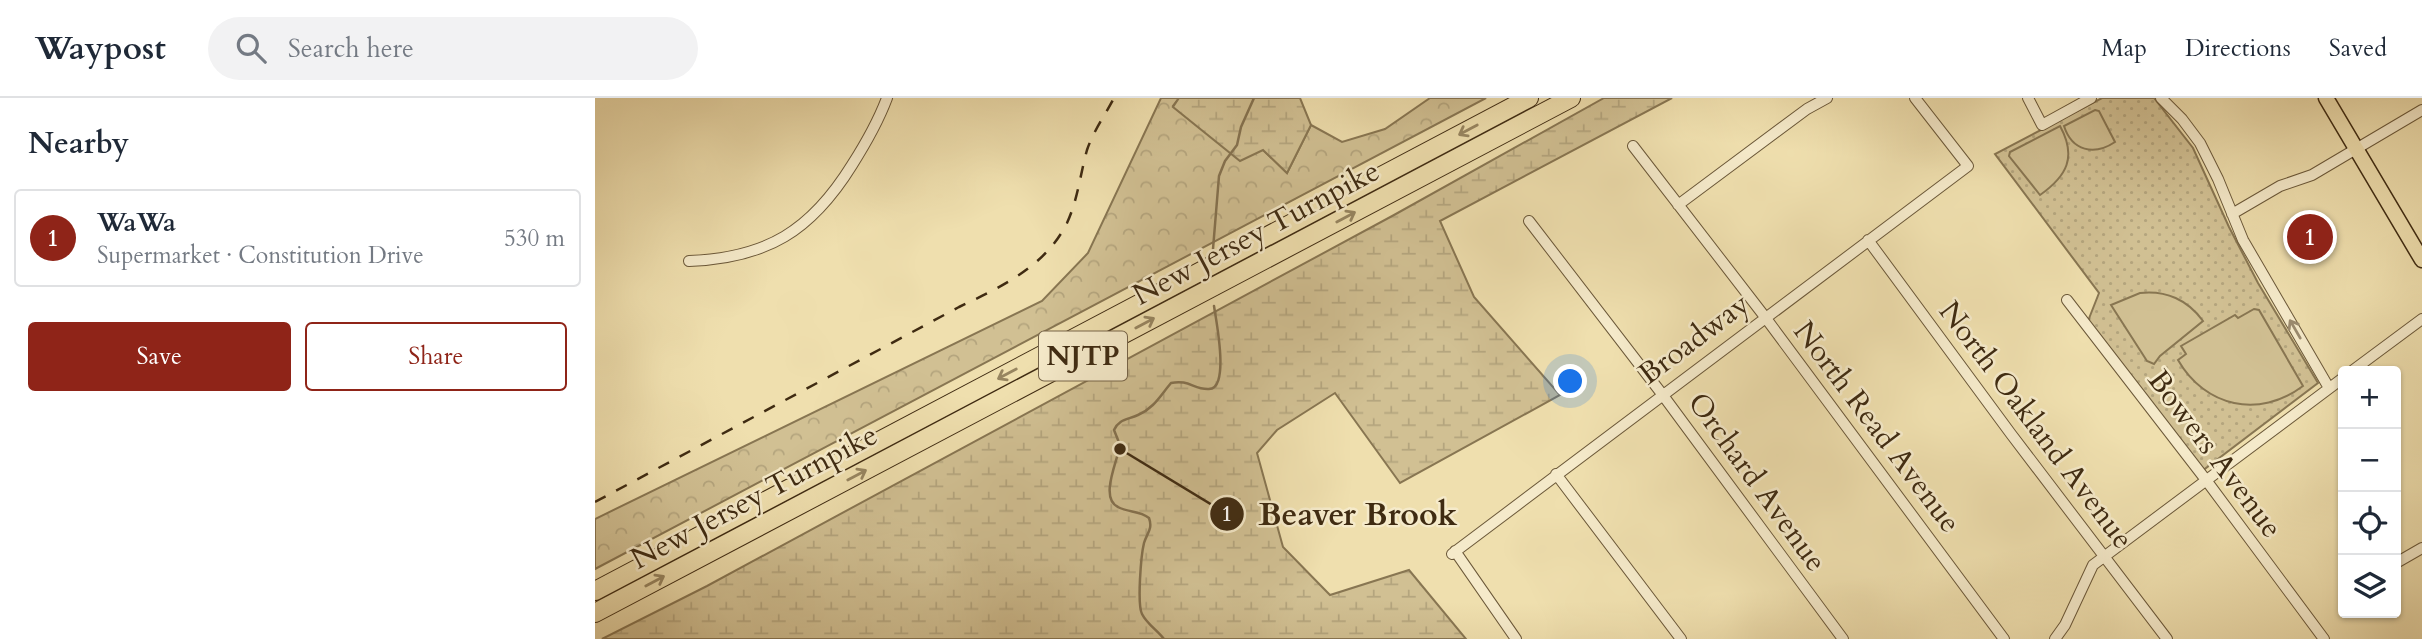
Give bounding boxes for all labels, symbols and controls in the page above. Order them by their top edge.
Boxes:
search box [208,17,698,80]
text: Waypost [35,26,166,71]
icon: search [232,29,270,67]
text: Search here [288,31,414,66]
text: Map [2101,32,2147,65]
text: Directions [2185,32,2291,65]
text: Saved [2329,32,2387,65]
text: Nearby [28,123,129,164]
one-way arrow [1459,123,1479,137]
street label: New Jersey Turnpike [1125,151,1387,315]
text: WaWa [97,205,176,240]
one-way arrow [1335,210,1356,224]
pin: 1 [2287,211,2333,263]
text: 1 [47,223,59,254]
text: 530 m [504,223,565,254]
text: Supermarket · Constitution Drive [97,240,424,271]
street label: Broadway [1630,284,1758,394]
street label: North Oakland Avenue [1929,293,2143,557]
street label: North Read Avenue [1784,313,1970,541]
one-way arrow [1134,316,1154,330]
one-way arrow [2288,319,2302,339]
button: Save [28,322,291,391]
button: Share [305,322,567,391]
road number: NJTP [1039,331,1127,380]
street label: Bowers Avenue [2138,362,2292,546]
your location [1553,364,1587,398]
map controls [2338,366,2401,618]
button: + [2338,366,2401,429]
one-way arrow [998,367,1018,381]
street label: Orchard Avenue [1678,384,1836,580]
street label: New Jersey Turnpike [623,415,885,579]
button: − [2338,429,2401,492]
one-way arrow [846,468,866,482]
callout: Beaver Brook [1210,487,1472,540]
button: locate [2338,492,2401,555]
text: Beaver Brook [1258,493,1458,537]
text: 1 [1222,500,1232,529]
button: layers [2338,555,2401,618]
one-way arrow [645,574,665,588]

